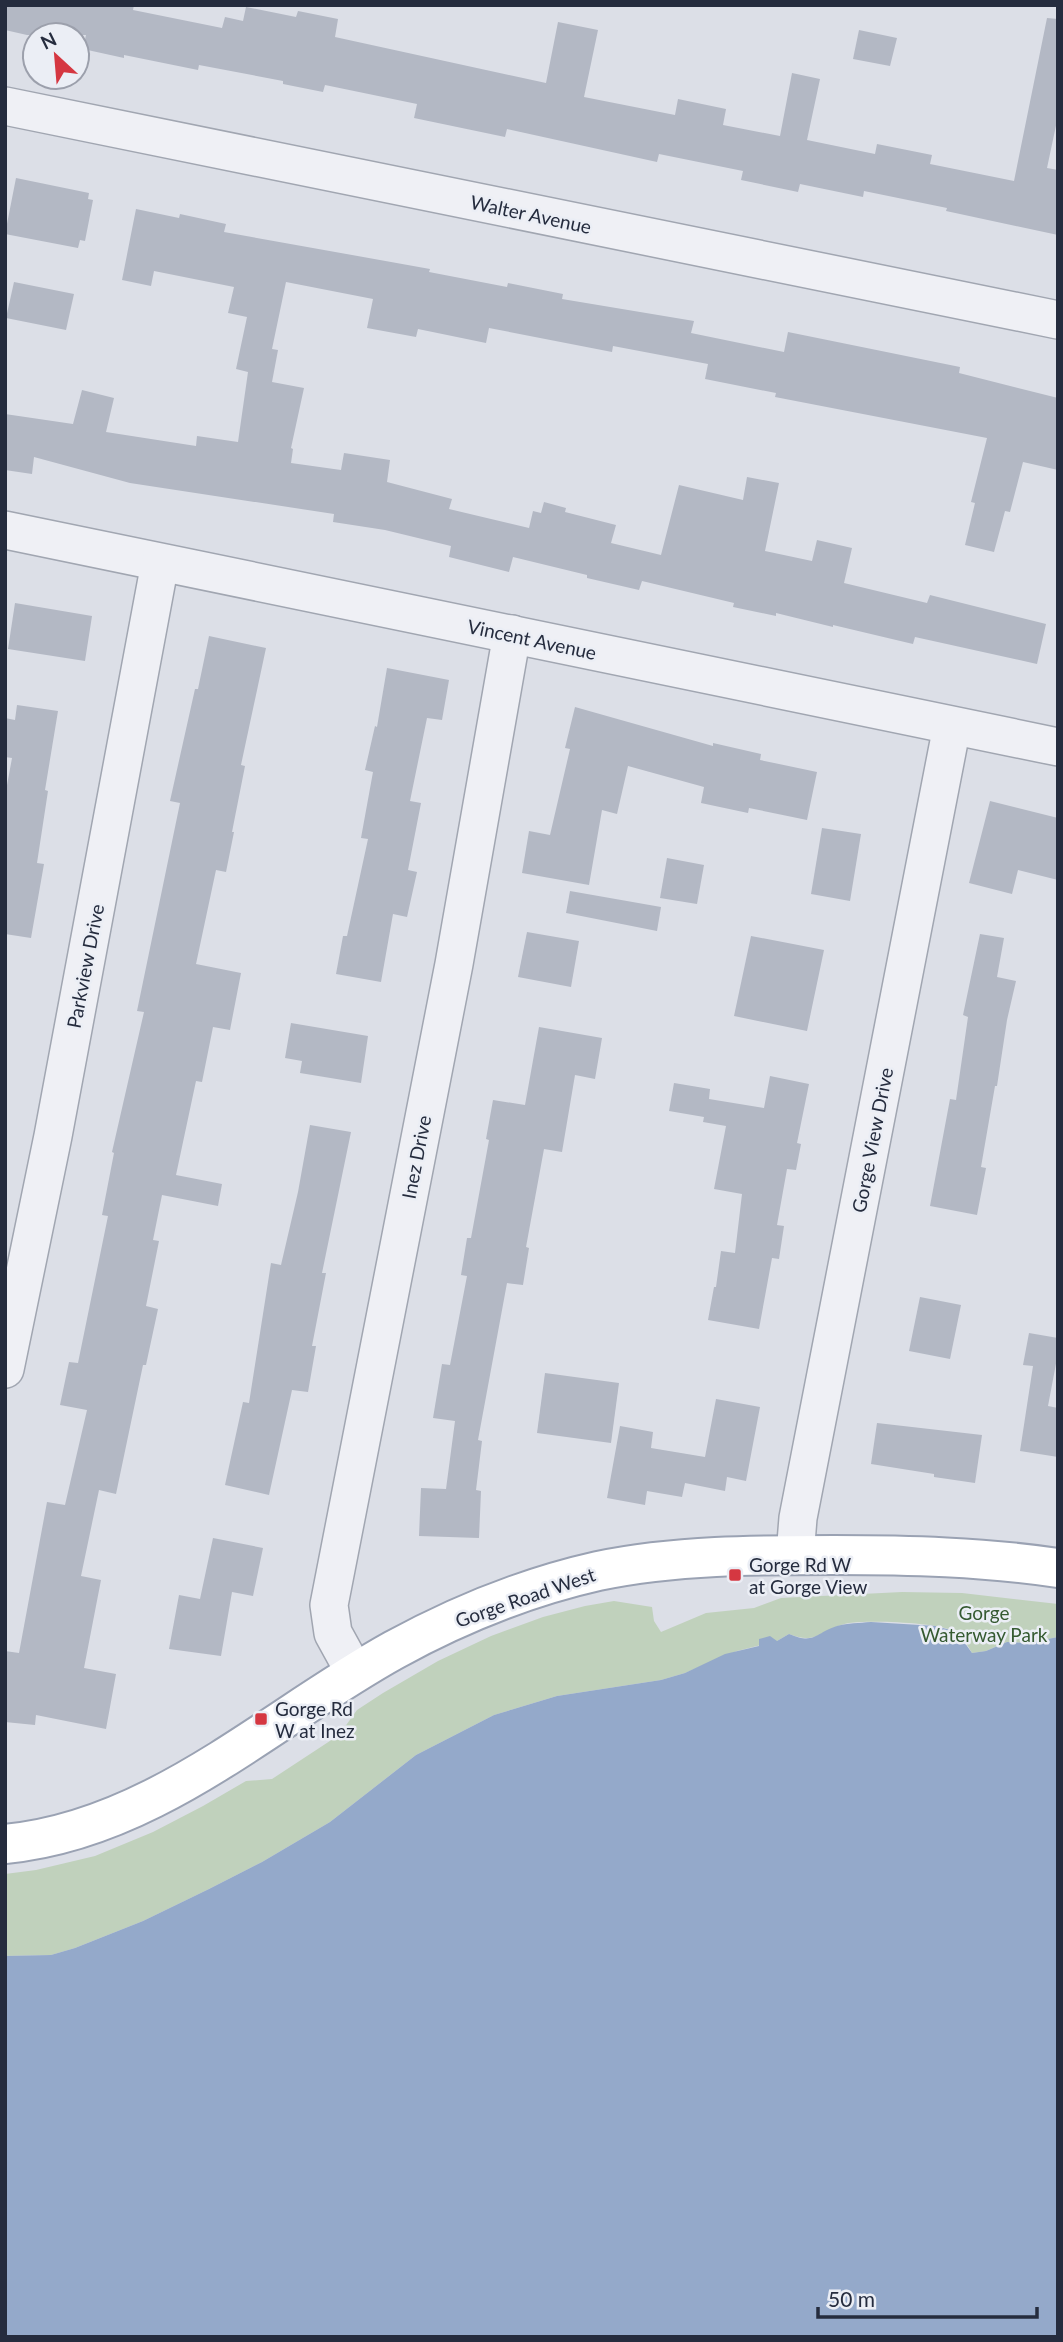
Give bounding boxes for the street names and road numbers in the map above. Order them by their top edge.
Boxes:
street label: Walter Avenue [468,190,594,238]
street label: Vincent Avenue [465,614,599,664]
street label: Parkview Drive [62,902,108,1030]
street label: Gorge View Drive [847,1066,897,1214]
street label: Inez Drive [397,1113,435,1201]
street label: Gorge Road West [452,1562,598,1632]

